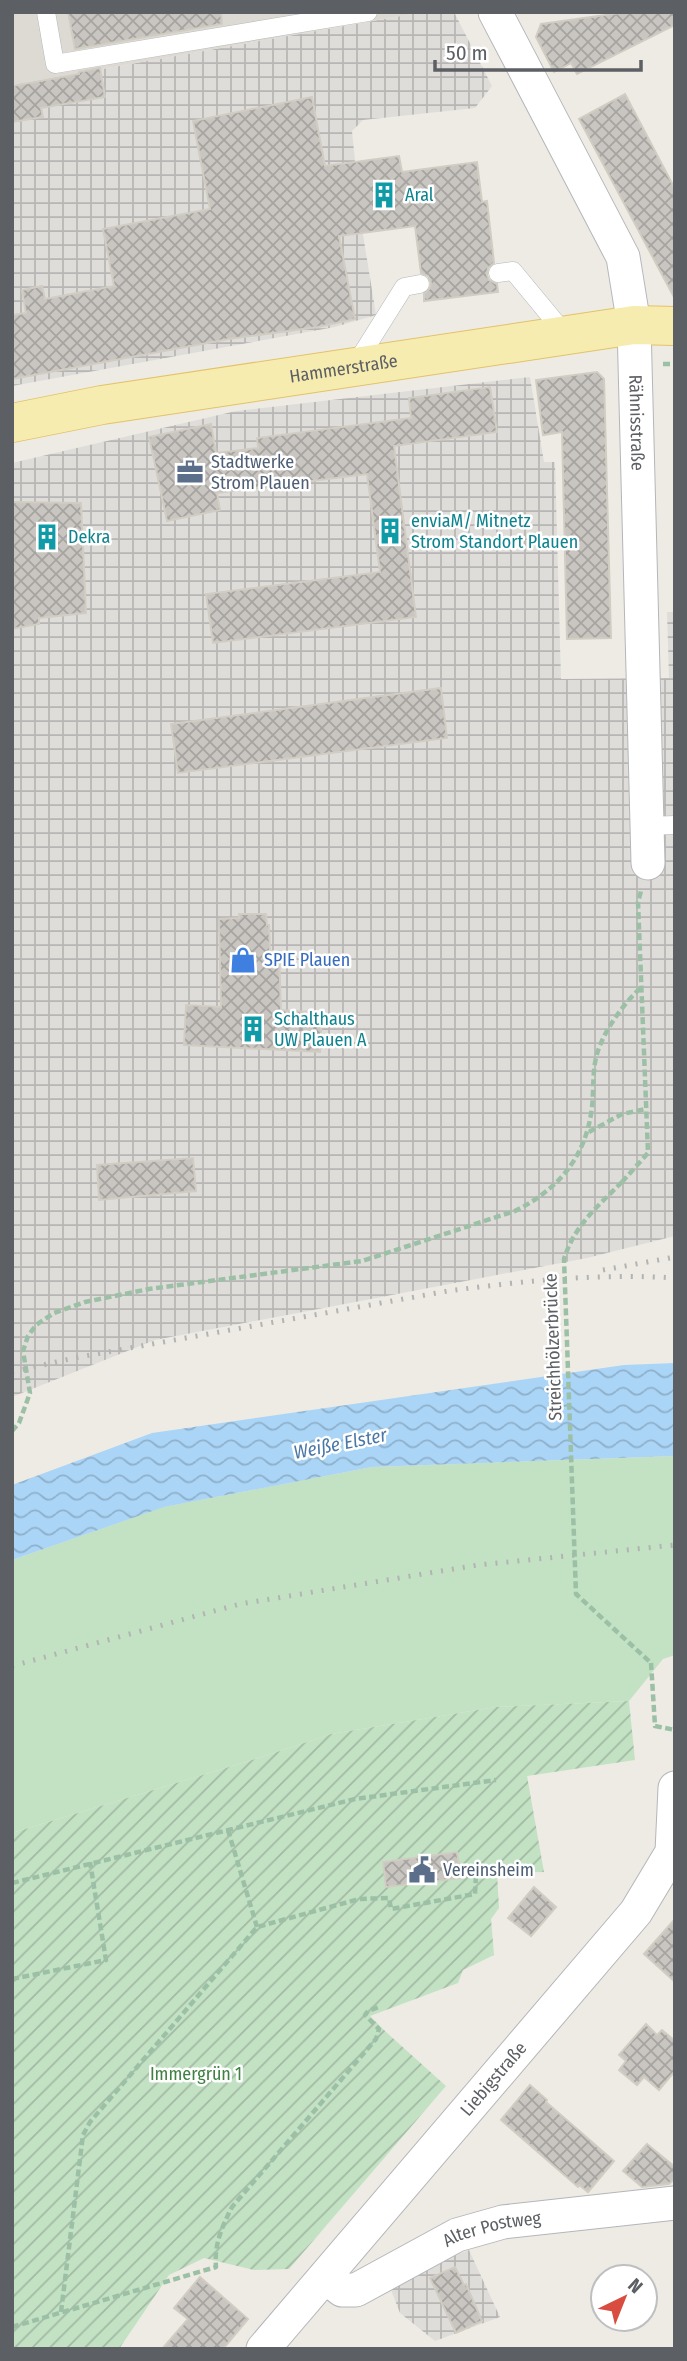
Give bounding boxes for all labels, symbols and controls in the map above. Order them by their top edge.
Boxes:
scale bar [435,28,642,72]
text: 50 m [446,40,488,66]
building icon: Aral [369,180,399,210]
place label: Aral [405,184,434,206]
street label: Hammerstraße [288,350,399,388]
street label: Rähnisstraße [624,374,649,471]
place label: Stadtwerke Strom Plauen [211,451,310,494]
office icon: Stadtwerke Strom Plauen [175,457,205,487]
place label: enviaM/ Mitnetz Strom Standort Plauen [411,510,578,553]
building icon: enviaM/ Mitnetz Strom Standort Plauen [375,516,405,546]
building icon: Dekra [32,522,62,552]
place label: Dekra [68,526,110,548]
shop icon: SPIE Plauen [228,945,258,975]
place label: SPIE Plauen [264,949,350,971]
place label: Schalthaus UW Plauen A [274,1008,367,1051]
building icon: Schalthaus UW Plauen A [238,1014,268,1044]
street label: Streichhölzerbrücke [539,1273,567,1421]
water label: Weiße Elster [292,1423,390,1464]
public building icon: Vereinsheim [407,1855,437,1885]
place label: Vereinsheim [443,1859,534,1881]
street label: Liebigstraße [456,2037,531,2121]
park label: Immergrün 1 [150,2063,242,2085]
street label: Alter Postweg [439,2207,542,2252]
north arrow [589,2263,659,2333]
text: N [623,2274,647,2298]

